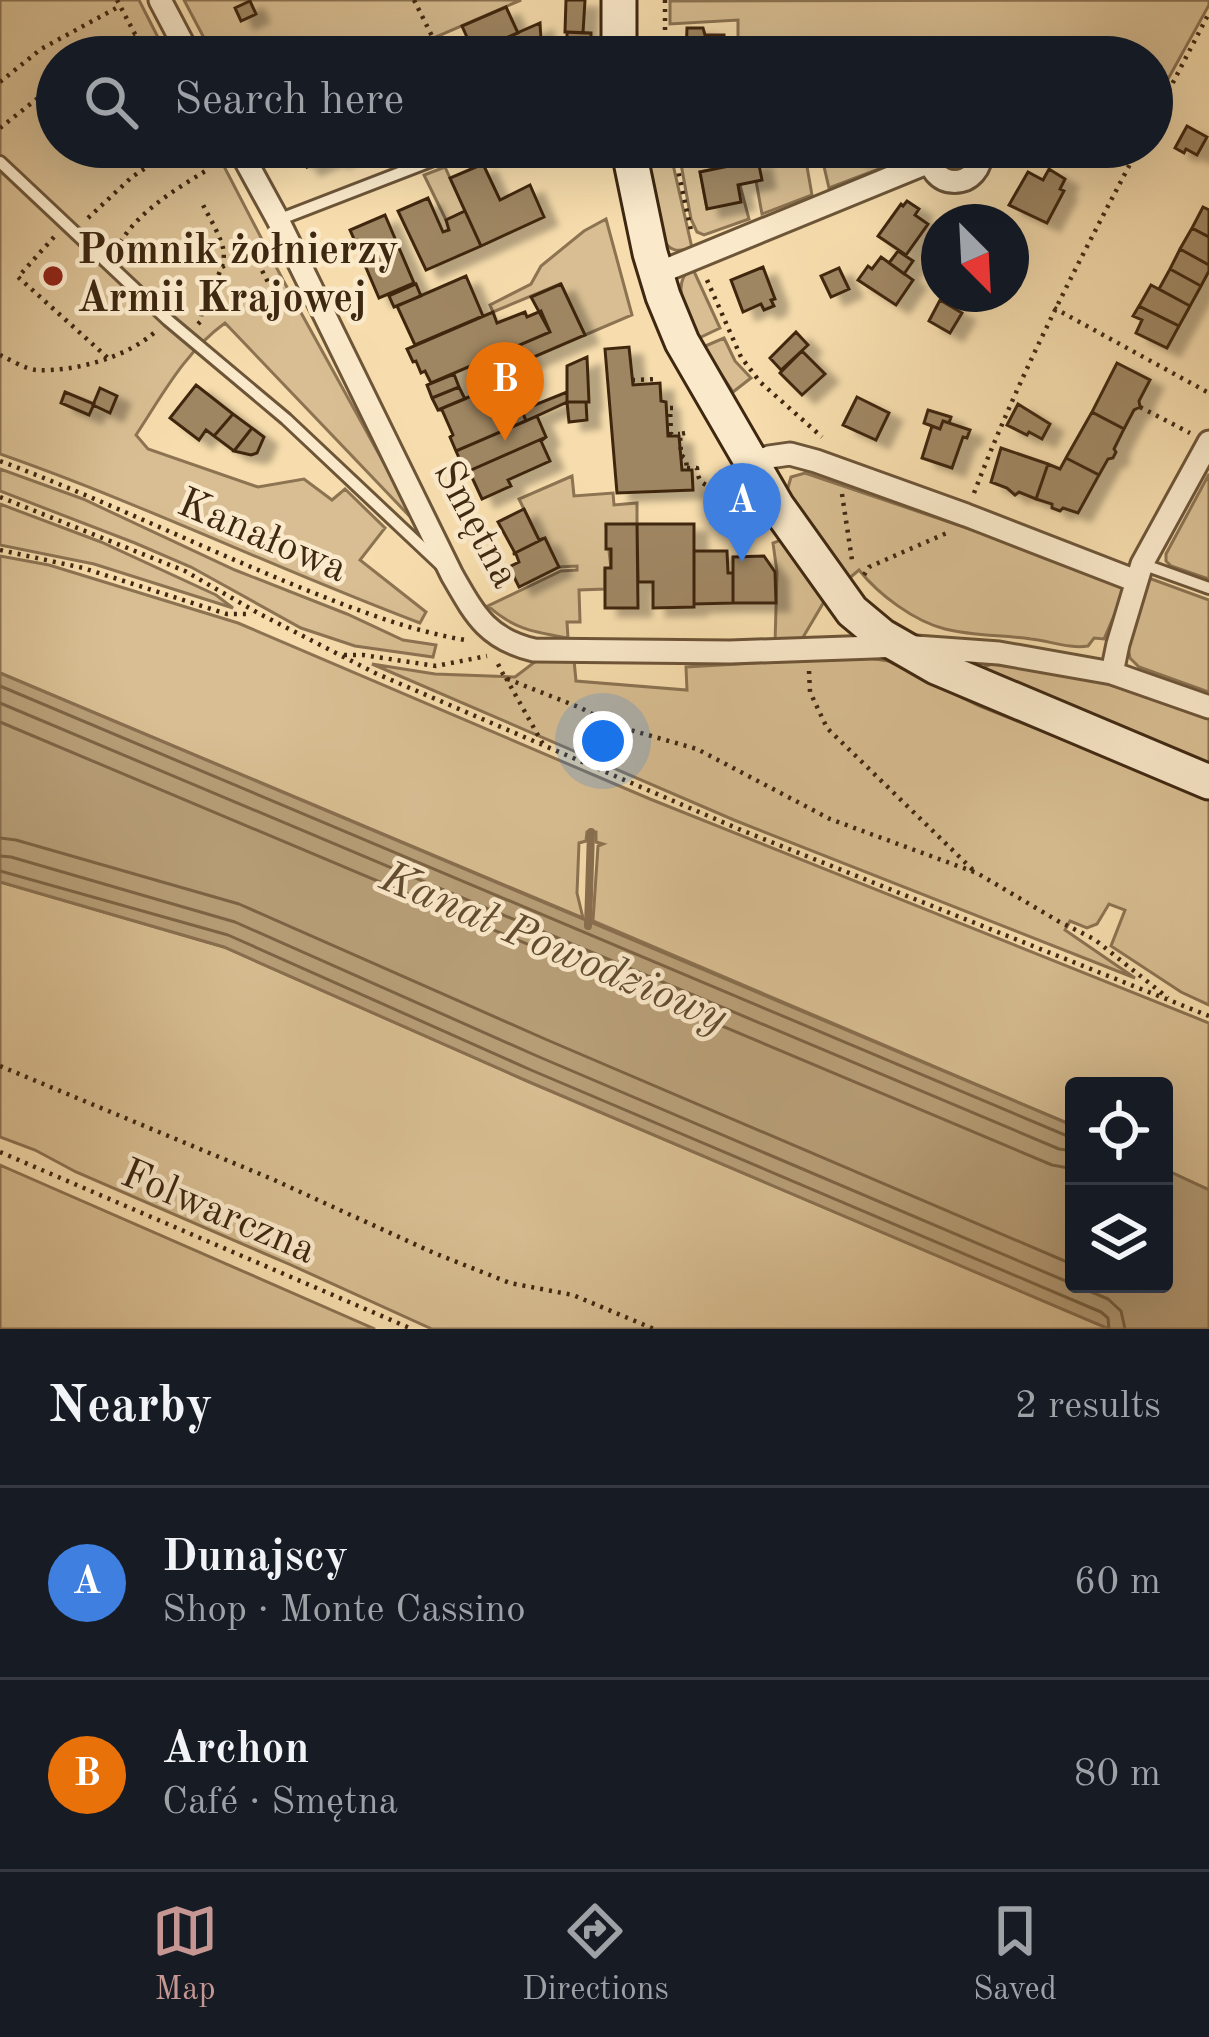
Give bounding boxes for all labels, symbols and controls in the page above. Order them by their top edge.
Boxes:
search box [36,36,1173,168]
icon: search [78,69,144,135]
text: Search here [174,79,404,124]
north arrow [921,204,1029,312]
place label: Pomnik żołnierzy Armii Krajowej [77,231,399,321]
marker: Pomnik żołnierzy Armii Krajowej [40,263,66,289]
pin: B [466,342,544,441]
street label: Smętna [424,455,526,595]
pin: A [703,463,781,562]
street label: Kanałowa [171,483,353,591]
your location [573,711,633,771]
water label: Kanał Powodziowy [372,855,733,1042]
map controls [1065,1077,1173,1293]
button: locate [1065,1077,1173,1185]
street label: Folwarczna [115,1153,321,1273]
button: layers [1065,1185,1173,1293]
text: Nearby [48,1382,213,1433]
text: 2 results [1015,1387,1161,1426]
text: Dunajscy [162,1536,348,1581]
text: A [72,1563,102,1602]
text: 60 m [1074,1563,1161,1602]
text: Shop · Monte Cassino [162,1591,525,1630]
text: Archon [162,1728,309,1773]
text: B [73,1755,101,1794]
text: 80 m [1074,1755,1161,1794]
text: Café · Smętna [162,1783,398,1822]
tab: Map [152,1898,218,2011]
tab: Directions [522,1898,669,2011]
tab: Saved [973,1898,1057,2011]

